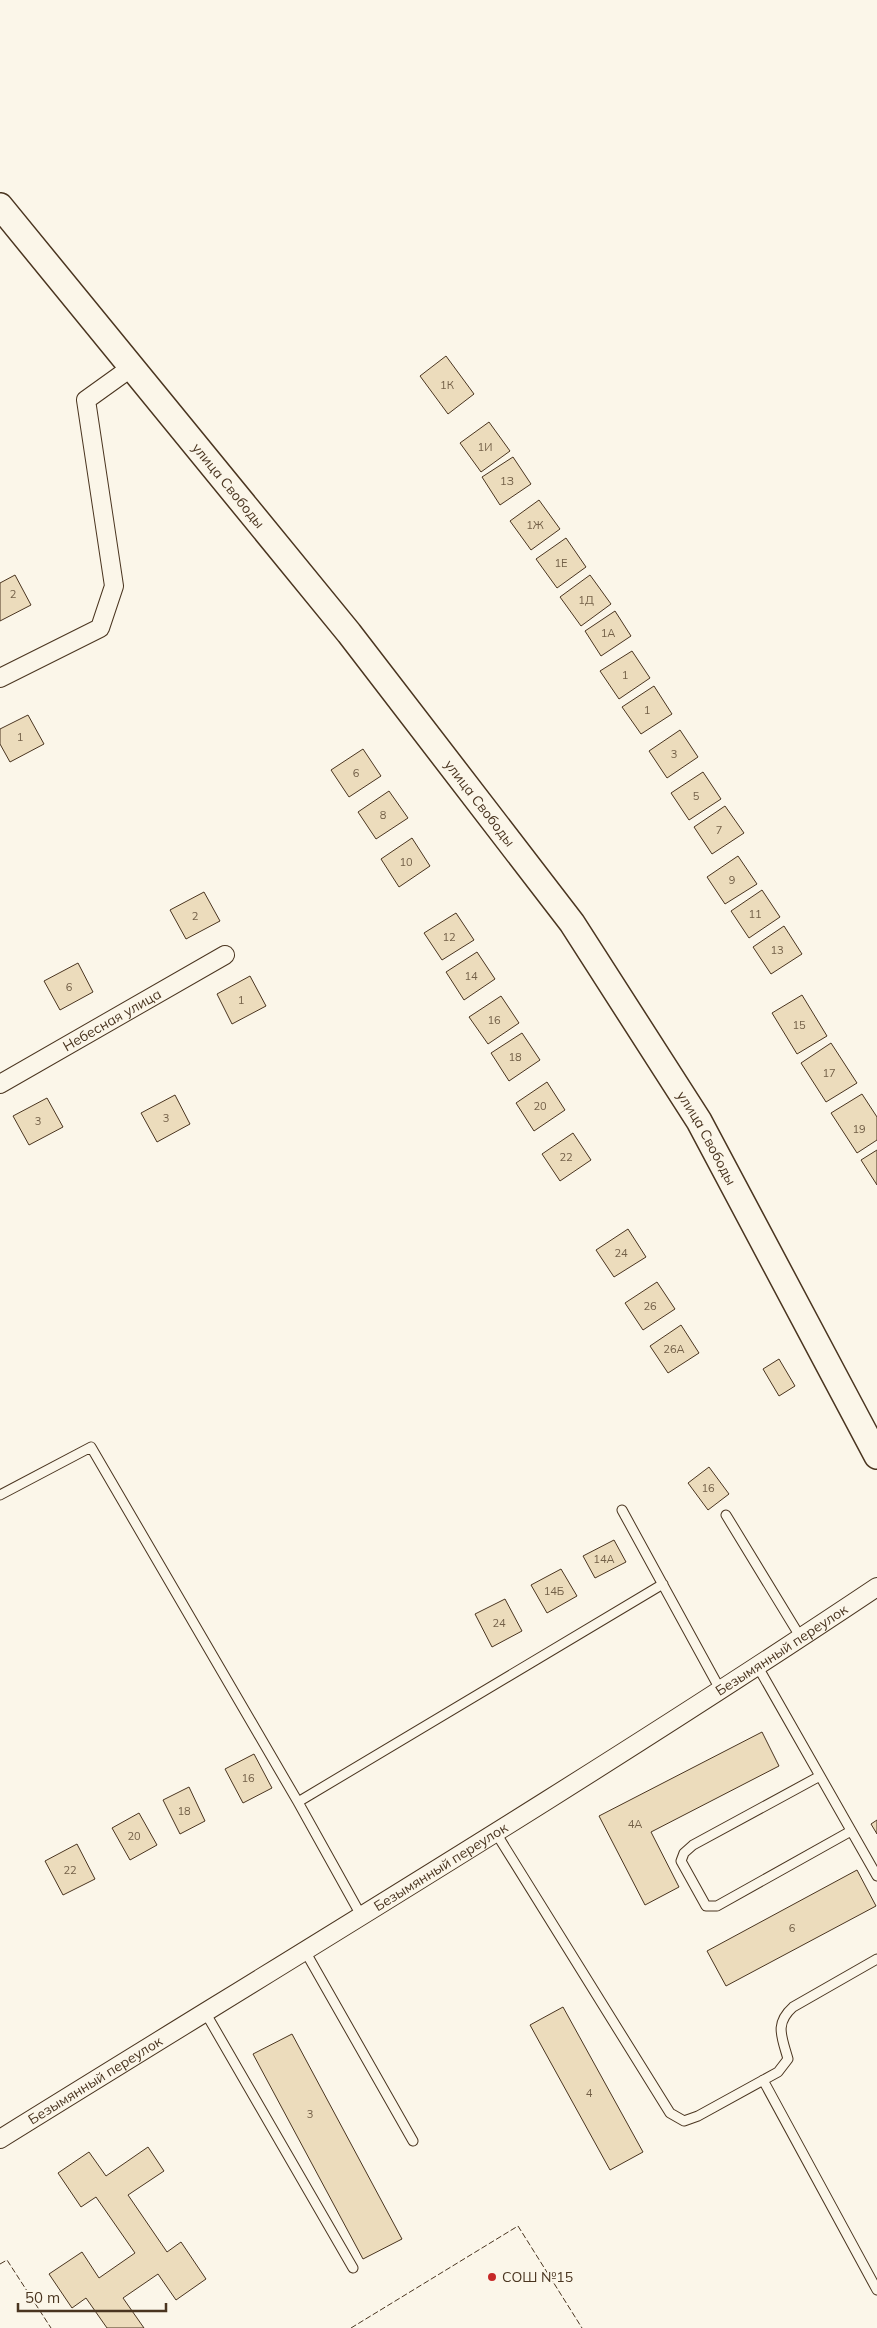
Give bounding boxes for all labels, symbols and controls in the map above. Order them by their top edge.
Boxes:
house number: 1К [440,378,455,392]
street label: улица Свободы [188,439,269,532]
house number: 1И [478,440,492,454]
house number: 1З [500,474,514,488]
house number: 1Ж [526,518,544,532]
house number: 1Е [554,556,568,570]
house number: 2 [10,587,17,601]
house number: 1Д [578,593,594,607]
house number: 1А [601,626,615,640]
house number: 1 [622,668,628,682]
house number: 1 [644,703,650,717]
house number: 1 [17,730,23,744]
house number: 3 [671,747,677,761]
street label: улица Свободы [441,756,519,850]
house number: 6 [353,766,360,780]
house number: 5 [693,789,700,803]
house number: 8 [380,808,387,822]
house number: 7 [716,823,722,837]
house number: 10 [399,855,413,869]
house number: 9 [729,873,735,887]
house number: 11 [748,907,762,921]
house number: 2 [192,909,199,923]
house number: 12 [442,930,456,944]
house number: 13 [770,943,784,957]
house number: 14 [464,969,478,983]
house number: 6 [66,980,73,994]
street label: Небесная улица [59,985,164,1055]
house number: 1 [238,993,244,1007]
house number: 16 [487,1013,501,1027]
house number: 15 [792,1018,806,1032]
house number: 18 [508,1050,522,1064]
house number: 17 [822,1066,836,1080]
street label: улица Свободы [673,1087,740,1188]
house number: 20 [533,1099,547,1113]
house number: 3 [163,1111,169,1125]
house number: 3 [35,1114,41,1128]
house number: 19 [852,1122,866,1136]
house number: 22 [559,1150,573,1164]
house number: 24 [614,1246,628,1260]
house number: 26 [643,1299,657,1313]
house number: 26А [663,1342,685,1356]
house number: 16 [701,1481,715,1495]
house number: 14А [593,1552,615,1566]
house number: 14Б [544,1584,564,1598]
street label: Безымянный переулок [712,1600,852,1700]
house number: 24 [492,1616,506,1630]
house number: 16 [241,1771,255,1785]
house number: 18 [177,1804,191,1818]
house number: 4А [628,1817,642,1831]
street label: Безымянный переулок [370,1818,511,1915]
house number: 20 [127,1829,141,1843]
house number: 22 [63,1863,77,1877]
house number: 6 [789,1921,796,1935]
street label: Безымянный переулок [25,2032,166,2128]
house number: 4 [586,2086,593,2100]
house number: 3 [307,2107,313,2121]
place label: СОШ №15 [502,2268,573,2286]
marker: СОШ №15 [486,2271,498,2283]
scale bar [18,2280,165,2312]
text: 50 m [25,2288,60,2307]

